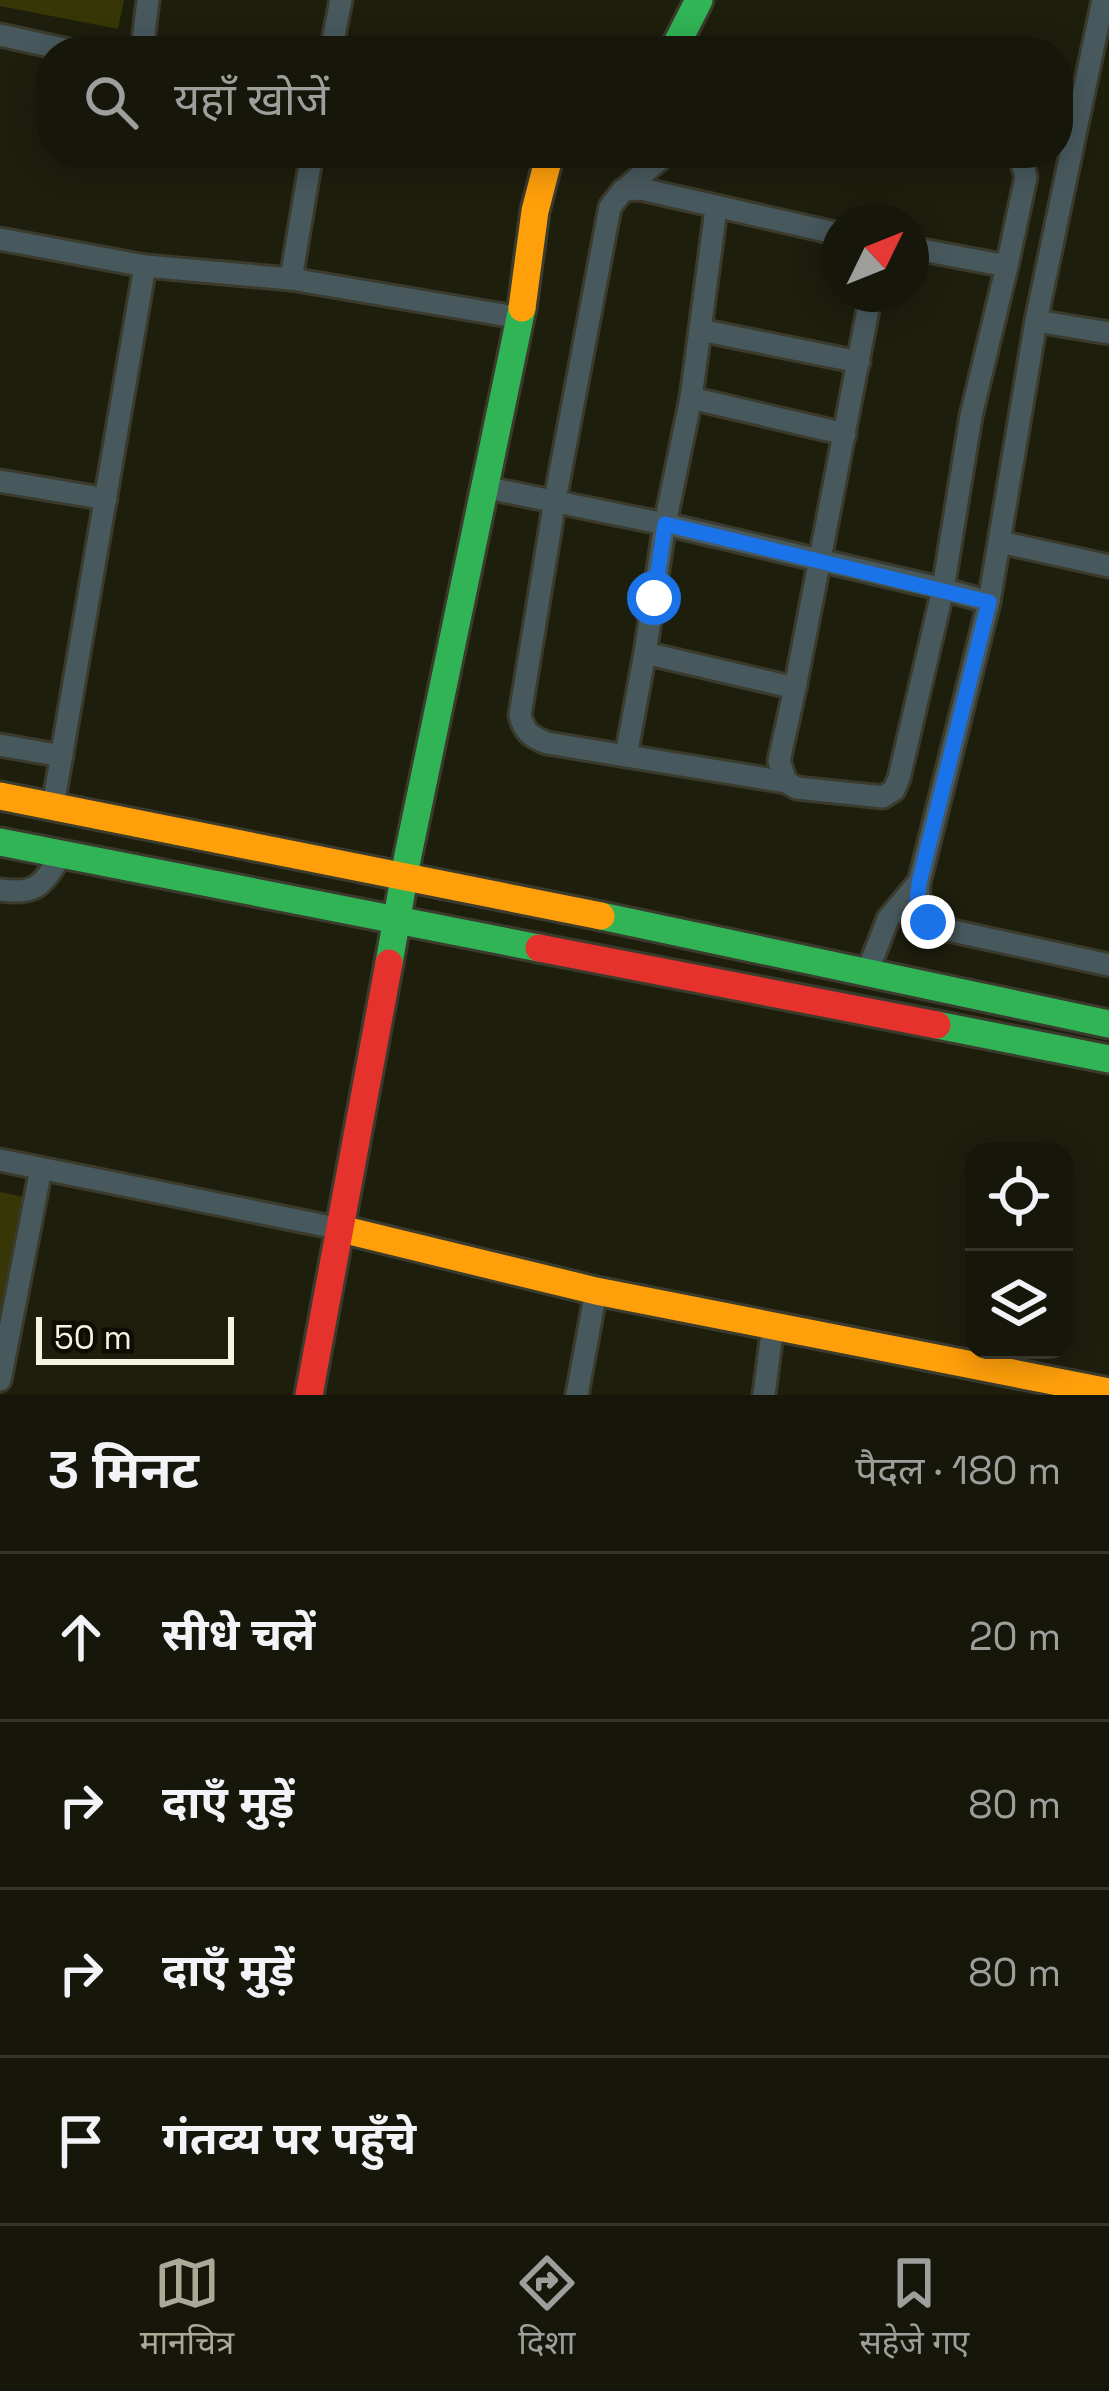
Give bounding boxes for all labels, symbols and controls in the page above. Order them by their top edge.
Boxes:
search box [36,36,1073,168]
icon: search [78,69,144,135]
text: यहाँ खोजें [174,71,329,128]
north arrow [821,204,929,312]
route start [627,571,681,625]
route end [901,895,955,949]
map controls [965,1143,1073,1359]
button: locate [965,1143,1073,1251]
button: layers [965,1251,1073,1359]
scale bar [36,1311,234,1364]
text: 50 m [54,1317,132,1359]
text: 3 मिनट [48,1438,199,1503]
text: पैदल · 180 m [855,1446,1061,1495]
icon: ahead [48,1604,114,1670]
text: सीधे चलें [162,1606,315,1663]
text: 20 m [969,1612,1061,1661]
icon: right [48,1772,114,1838]
text: दाएँ मुड़ें [162,1774,294,1831]
text: 80 m [968,1780,1061,1829]
icon: right [48,1940,114,2006]
text: दाएँ मुड़ें [162,1942,294,1999]
text: 80 m [968,1948,1061,1997]
icon: arrive [48,2108,114,2174]
text: गंतव्य पर पहुँचे [162,2110,416,2167]
tab: मानचित्र [140,2250,234,2367]
tab: दिशा [514,2250,580,2367]
tab: सहेजे गए [860,2250,969,2367]

